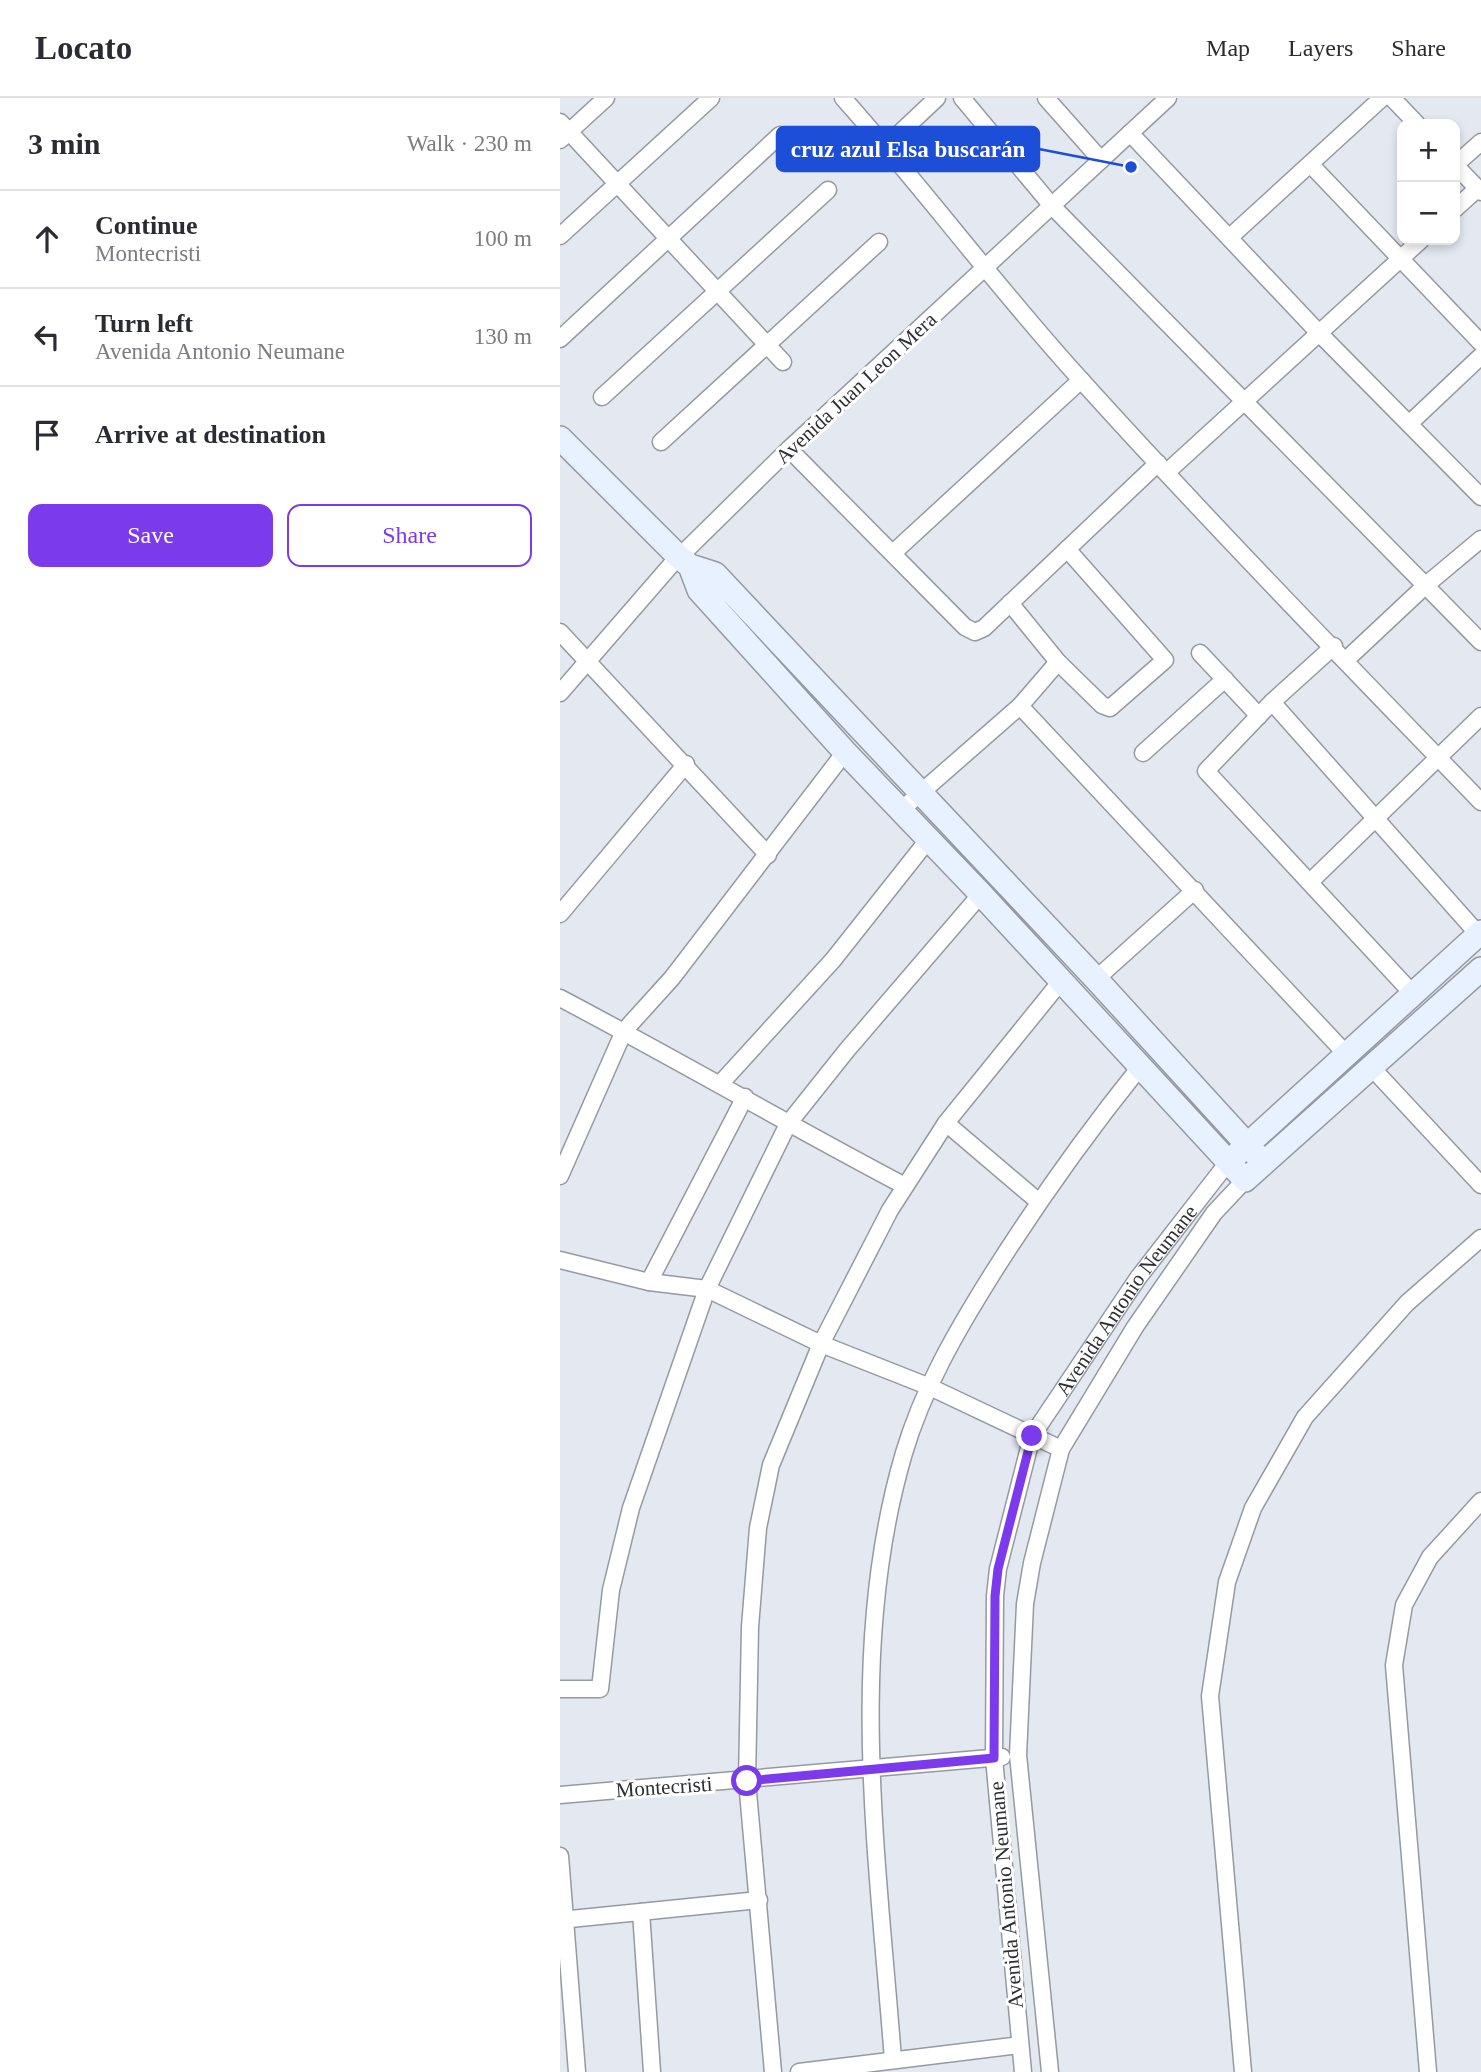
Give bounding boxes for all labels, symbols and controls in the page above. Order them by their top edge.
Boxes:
text: Locato [35,30,132,66]
text: Map [1206,35,1250,61]
text: Layers [1288,35,1353,61]
text: Share [1391,35,1446,61]
map controls [1397,119,1460,245]
button: + [1397,119,1460,182]
text: 3 min [28,127,101,160]
callout: cruz azul Elsa buscarán [777,127,1039,171]
text: Walk · 230 m [407,131,532,156]
text: cruz azul Elsa buscarán [791,137,1025,162]
button: − [1397,182,1460,245]
text: Continue [95,211,198,240]
icon: ahead [28,220,66,258]
text: 100 m [474,226,532,251]
text: Montecristi [95,241,201,266]
street label: Avenida Juan Leon Mera [771,307,942,469]
text: Turn left [95,309,193,338]
icon: left [28,318,66,356]
text: 130 m [474,324,532,349]
text: Avenida Antonio Neumane [95,339,345,364]
icon: arrive [28,416,66,454]
text: Arrive at destination [95,420,326,449]
button: Save [28,504,273,567]
button: Share [287,504,532,567]
street label: Avenida Antonio Neumane [1050,1200,1202,1400]
route end [1016,1420,1047,1451]
route start [731,1765,762,1796]
street label: Montecristi [615,1772,713,1802]
street label: Avenida Antonio Neumane [984,1780,1028,2010]

